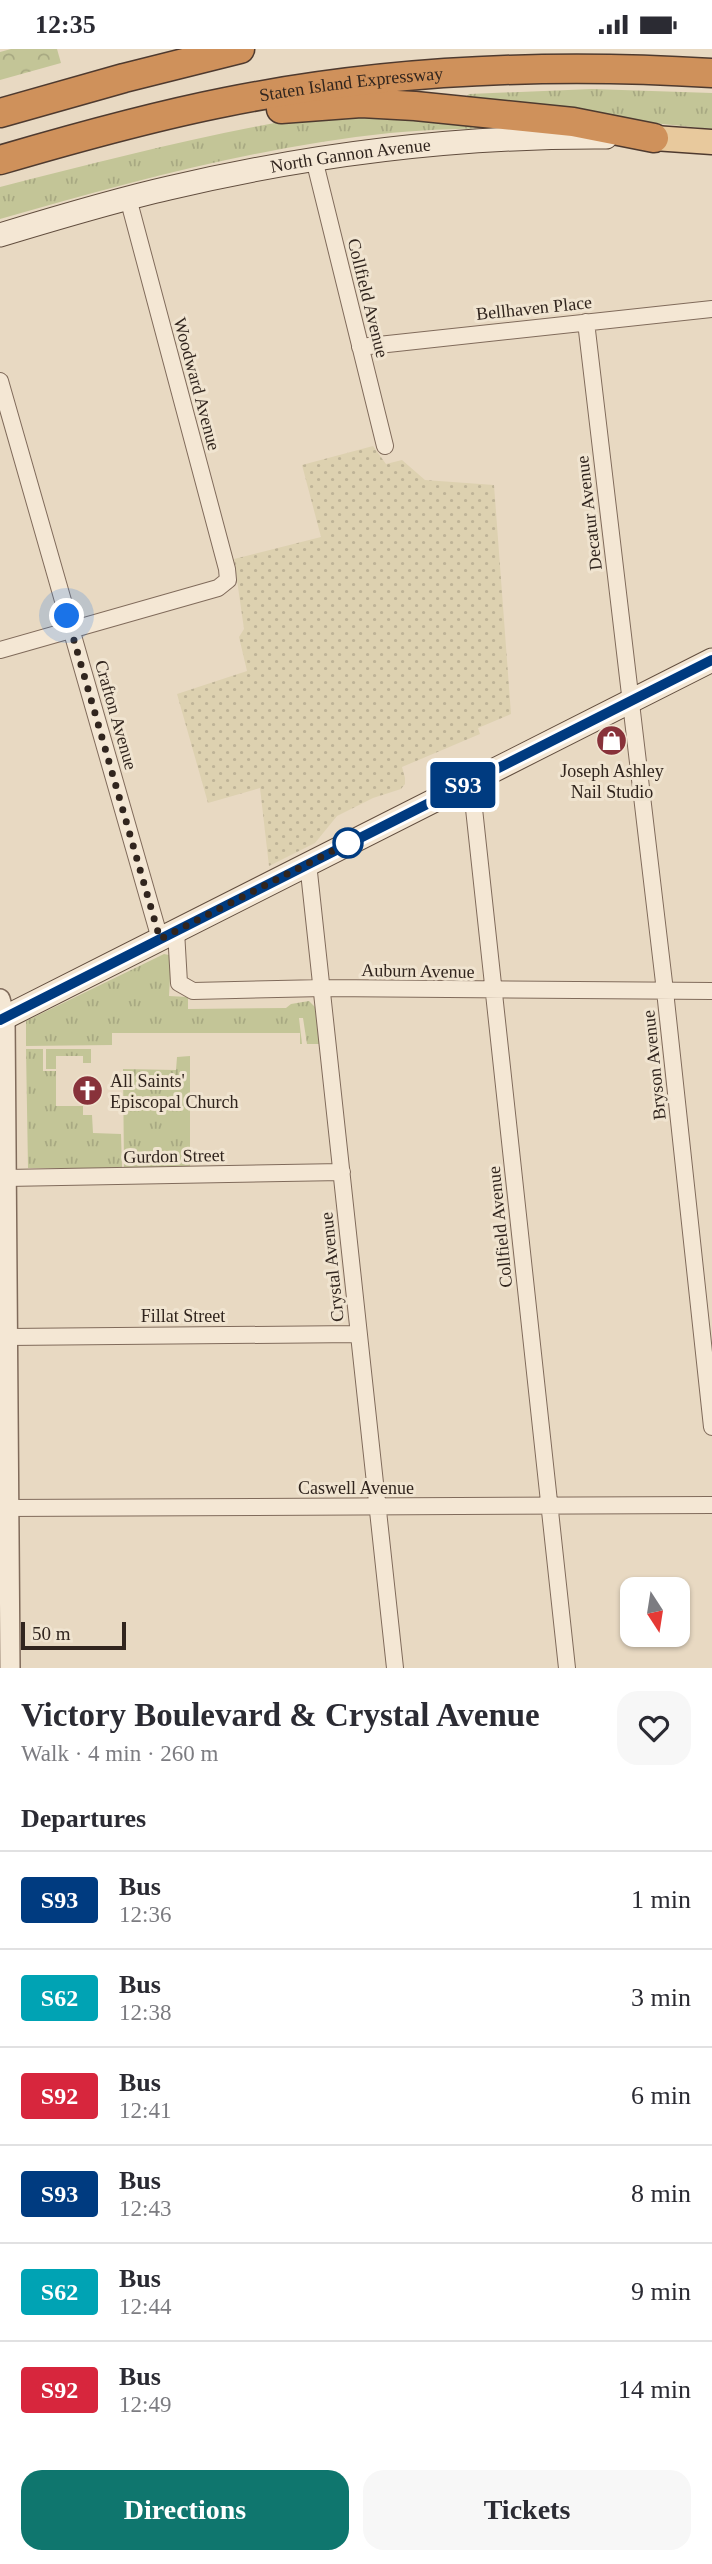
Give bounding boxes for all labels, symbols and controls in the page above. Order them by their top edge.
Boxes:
text: 12:35 [35,10,96,39]
street label: Staten Island Expressway [258,63,444,105]
street label: North Gannon Avenue [269,135,432,177]
street label: Collfield Avenue [344,236,392,360]
street label: Bellhaven Place [475,292,593,324]
street label: Woodward Avenue [170,315,224,453]
street label: Decatur Avenue [572,455,606,571]
your location [49,598,84,633]
street label: Crafton Avenue [91,658,141,772]
shop icon: Joseph Ashley Nail Studio [595,723,629,757]
place label: Joseph Ashley Nail Studio [560,761,664,802]
line badge: S93 [423,762,503,808]
text: S93 [444,772,482,798]
unlabelled marker [333,828,363,858]
street label: Auburn Avenue [361,960,475,982]
street label: Bryson Avenue [638,1009,670,1121]
place label: All Saints' Episcopal Church [110,1071,238,1112]
church icon: All Saints' Episcopal Church [70,1074,104,1108]
street label: Gurdon Street [123,1145,225,1167]
street label: Collfield Avenue [484,1165,516,1289]
street label: Crystal Avenue [316,1211,348,1323]
street label: Fillat Street [141,1306,225,1326]
street label: Caswell Avenue [298,1478,414,1498]
north arrow [620,1577,690,1647]
map controls [620,1577,690,1647]
scale bar [21,1619,126,1651]
text: 50 m [32,1623,71,1644]
button: heart [617,1691,691,1765]
text: Victory Boulevard & Crystal Avenue [21,1697,540,1733]
text: Walk · 4 min · 260 m [21,1741,218,1766]
text: Departures [21,1804,146,1833]
text: Bus [119,1872,161,1901]
text: 1 min [631,1885,691,1914]
text: S93 [41,1887,78,1913]
text: 12:36 [119,1902,171,1927]
text: Bus [119,1970,161,1999]
text: 3 min [631,1983,691,2012]
text: S62 [41,1985,78,2011]
text: 12:38 [119,2000,171,2025]
text: Bus [119,2068,161,2097]
text: 6 min [631,2081,691,2110]
text: S92 [41,2083,78,2109]
text: 12:41 [119,2098,171,2123]
text: Bus [119,2166,161,2195]
text: 8 min [631,2179,691,2208]
text: S93 [41,2181,78,2207]
text: 12:43 [119,2196,171,2221]
text: Bus [119,2264,161,2293]
text: 9 min [631,2277,691,2306]
text: S62 [41,2279,78,2305]
text: 12:44 [119,2294,171,2319]
text: Bus [119,2362,161,2391]
text: 14 min [618,2375,691,2404]
text: S92 [41,2377,78,2403]
text: 12:49 [119,2392,171,2417]
button: Directions [21,2470,349,2550]
button: Tickets [363,2470,691,2550]

